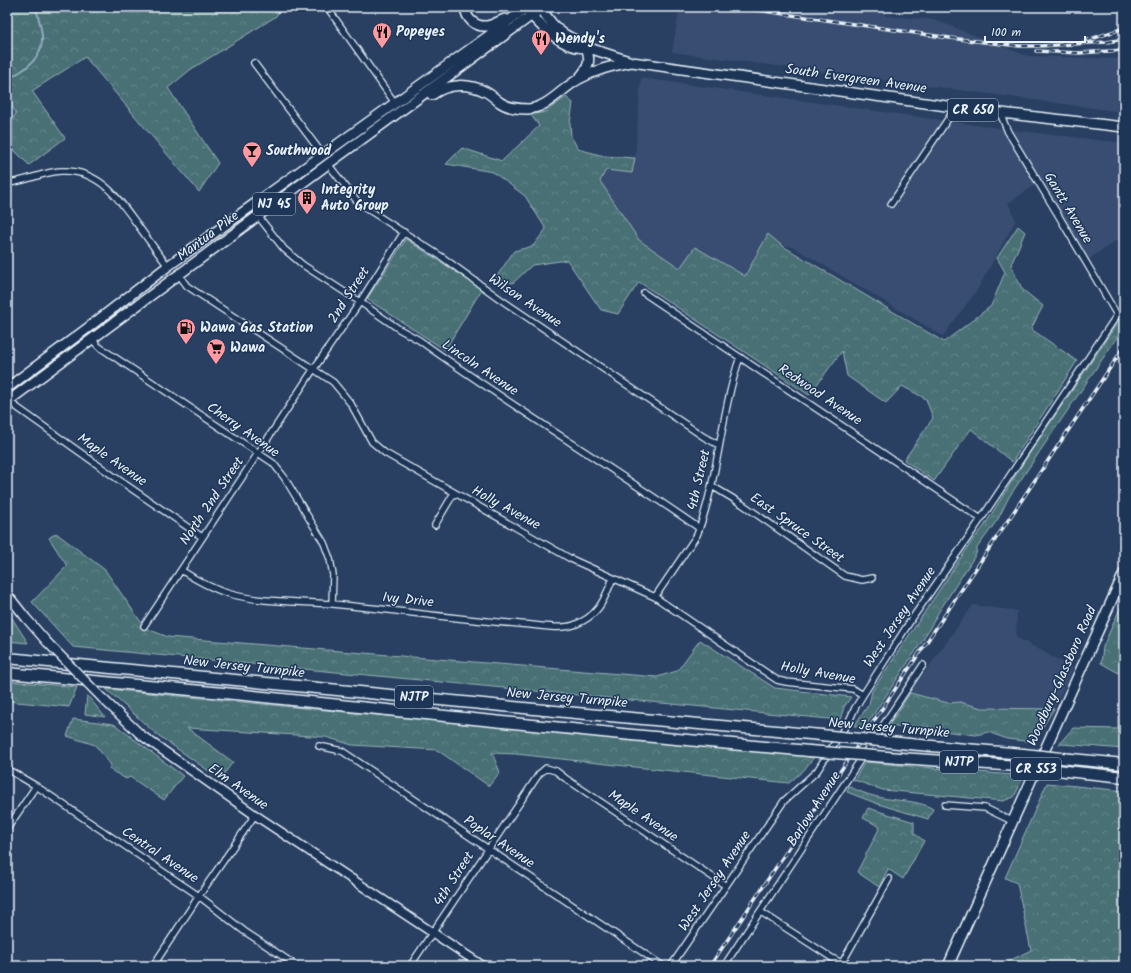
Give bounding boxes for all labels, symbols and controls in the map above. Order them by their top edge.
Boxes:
scale bar [985,18,1085,44]
restaurant icon: Popeyes [371,21,393,49]
place label: Popeyes [396,21,446,43]
text: 100 m [991,23,1022,42]
restaurant icon: Wendy's [530,28,552,56]
place label: Wendy's [555,28,605,50]
street label: South Evergreen Avenue [784,58,929,100]
road number: CR 650 [948,99,998,121]
bar icon: Southwood [241,140,263,168]
place label: Southwood [266,140,332,162]
street label: Gantt Avenue [1038,168,1098,249]
place label: Integrity Auto Group [321,179,389,217]
building icon: Integrity Auto Group [296,187,318,215]
road number: NJ 45 [253,193,295,215]
street label: Mantua Pike [172,205,244,267]
street label: 2nd Street [322,262,376,328]
street label: Wilson Avenue [484,268,567,334]
fuel station icon: Wawa Gas Station [175,317,197,345]
place label: Wawa Gas Station [200,317,314,339]
street label: Lincoln Avenue [437,334,524,402]
supermarket icon: Wawa [205,337,227,365]
place label: Wawa [230,337,265,359]
street label: Redwood Avenue [773,359,867,432]
street label: Cherry Avenue [202,397,285,464]
street label: Maple Avenue [73,428,152,493]
street label: 4th Street [681,447,717,513]
street label: North 2nd Street [174,452,250,550]
street label: Holly Avenue [467,480,545,536]
street label: East Spruce Street [745,487,849,569]
street label: West Jersey Avenue [858,562,942,672]
street label: Ivy Drive [381,586,436,614]
street label: Woodbury-Glassboro Road [1021,602,1103,750]
street label: New Jersey Turnpike [182,650,306,684]
street label: Holly Avenue [779,656,858,691]
street label: New Jersey Turnpike [505,682,629,714]
road number: NJTP [395,686,433,708]
street label: New Jersey Turnpike [827,712,951,744]
road number: NJTP [940,751,978,773]
street label: Elm Avenue [203,758,273,816]
road number: CR 553 [1011,758,1061,780]
street label: Barlow Avenue [781,766,847,851]
street label: Maple Avenue [603,784,683,848]
street label: Poplar Avenue [459,810,540,874]
street label: Central Avenue [117,821,204,889]
street label: West Jersey Avenue [673,826,757,936]
street label: 4th Street [428,847,480,911]

